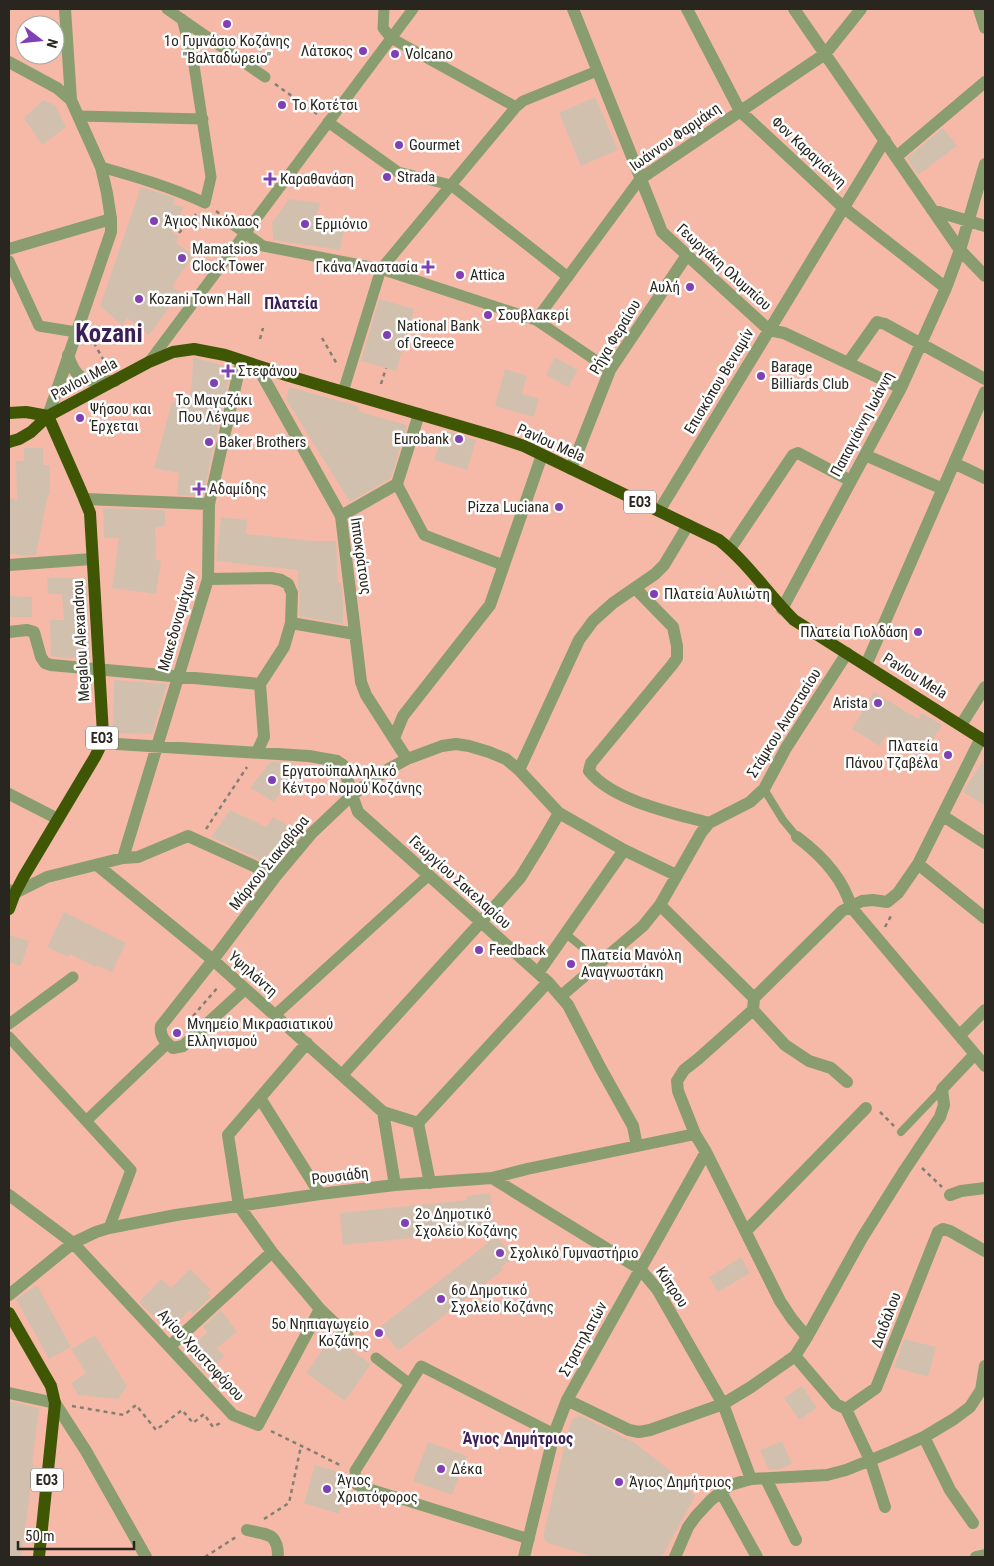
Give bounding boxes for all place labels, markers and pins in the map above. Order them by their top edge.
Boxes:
marker: 1ο Γυμνάσιο Κοζάνης "Βαλταδώρειο" [221,18,233,30]
place label: 1ο Γυμνάσιο Κοζάνης "Βαλταδώρειο" [164,32,290,67]
place label: Λάτσκος [301,42,353,60]
marker: Λάτσκος [357,45,369,57]
place label: Volcano [405,45,453,63]
marker: Volcano [389,48,401,60]
place label: Το Κοτέτσι [292,96,358,114]
marker: Το Κοτέτσι [276,99,288,111]
place label: Gourmet [409,136,460,154]
marker: Gourmet [393,139,405,151]
place label: Strada [397,168,435,186]
place label: Καραθανάση [280,170,354,188]
marker: Strada [381,171,393,183]
marker: Καραθανάση [264,173,276,185]
place label: Άγιος Νικόλαος [164,212,260,230]
marker: Άγιος Νικόλαος [148,215,160,227]
place label: Ερμιόνιο [315,215,368,233]
marker: Ερμιόνιο [299,218,311,230]
place label: Mamatsios Clock Tower [192,240,265,275]
marker: Mamatsios Clock Tower [176,252,188,264]
place label: Γκάνα Αναστασία [316,258,419,276]
marker: Γκάνα Αναστασία [422,261,434,273]
place label: Attica [470,266,505,284]
marker: Attica [454,269,466,281]
place label: Αυλή [649,278,680,296]
marker: Αυλή [684,281,696,293]
place label: Kozani Town Hall [149,290,250,308]
marker: Kozani Town Hall [133,293,145,305]
place label: Σουβλακερί [498,306,569,324]
marker: Σουβλακερί [482,309,494,321]
place label: National Bank of Greece [397,317,480,352]
marker: National Bank of Greece [381,329,393,341]
place label: Barage Billiards Club [771,358,849,393]
place label: Στεφάνου [238,362,297,380]
marker: Στεφάνου [222,365,234,377]
marker: Barage Billiards Club [755,370,767,382]
marker: Το Μαγαζάκι Που Λέγαμε [208,377,220,389]
place label: Το Μαγαζάκι Που Λέγαμε [176,391,252,426]
place label: Ψήσου και Έρχεται [89,400,151,435]
marker: Ψήσου και Έρχεται [74,412,86,424]
place label: Eurobank [394,430,449,448]
place label: Baker Brothers [219,433,306,451]
marker: Eurobank [453,433,465,445]
marker: Baker Brothers [203,436,215,448]
place label: Αδαμίδης [209,480,267,498]
marker: Αδαμίδης [193,483,205,495]
place label: Pizza Luciana [467,498,549,516]
marker: Pizza Luciana [553,501,565,513]
place label: Πλατεία Αυλιώτη [664,585,770,603]
marker: Πλατεία Αυλιώτη [648,588,660,600]
place label: Πλατεία Γιολδάση [800,623,908,641]
marker: Πλατεία Γιολδάση [912,626,924,638]
place label: Arista [833,694,868,712]
marker: Arista [872,697,884,709]
place label: Πλατεία Πάνου Τζαβέλα [845,737,939,772]
marker: Πλατεία Πάνου Τζαβέλα [942,749,954,761]
place label: Εργατοϋπαλληλικό Κέντρο Νομού Κοζάνης [282,762,422,797]
marker: Εργατοϋπαλληλικό Κέντρο Νομού Κοζάνης [266,774,278,786]
place label: Feedback [489,941,546,959]
marker: Feedback [473,944,485,956]
place label: Πλατεία Μανόλη Αναγνωστάκη [581,946,682,981]
marker: Πλατεία Μανόλη Αναγνωστάκη [565,958,577,970]
place label: Μνημείο Μικρασιατικού Ελληνισμού [187,1015,333,1050]
marker: Μνημείο Μικρασιατικού Ελληνισμού [171,1027,183,1039]
place label: 2ο Δημοτικό Σχολείο Κοζάνης [415,1205,518,1240]
marker: 2ο Δημοτικό Σχολείο Κοζάνης [399,1217,411,1229]
place label: Σχολικό Γυμναστήριο [510,1244,638,1262]
marker: Σχολικό Γυμναστήριο [494,1247,506,1259]
place label: 6ο Δημοτικό Σχολείο Κοζάνης [451,1281,554,1316]
marker: 6ο Δημοτικό Σχολείο Κοζάνης [435,1293,447,1305]
place label: 5ο Νηπιαγωγείο Κοζάνης [271,1315,369,1350]
marker: 5ο Νηπιαγωγείο Κοζάνης [373,1327,385,1339]
place label: Δέκα [451,1460,483,1478]
marker: Δέκα [435,1463,447,1475]
place label: Άγιος Χριστόφορος [337,1471,418,1506]
place label: Άγιος Δημήτριος [629,1473,732,1491]
marker: Άγιος Δημήτριος [613,1476,625,1488]
marker: Άγιος Χριστόφορος [321,1483,333,1495]

